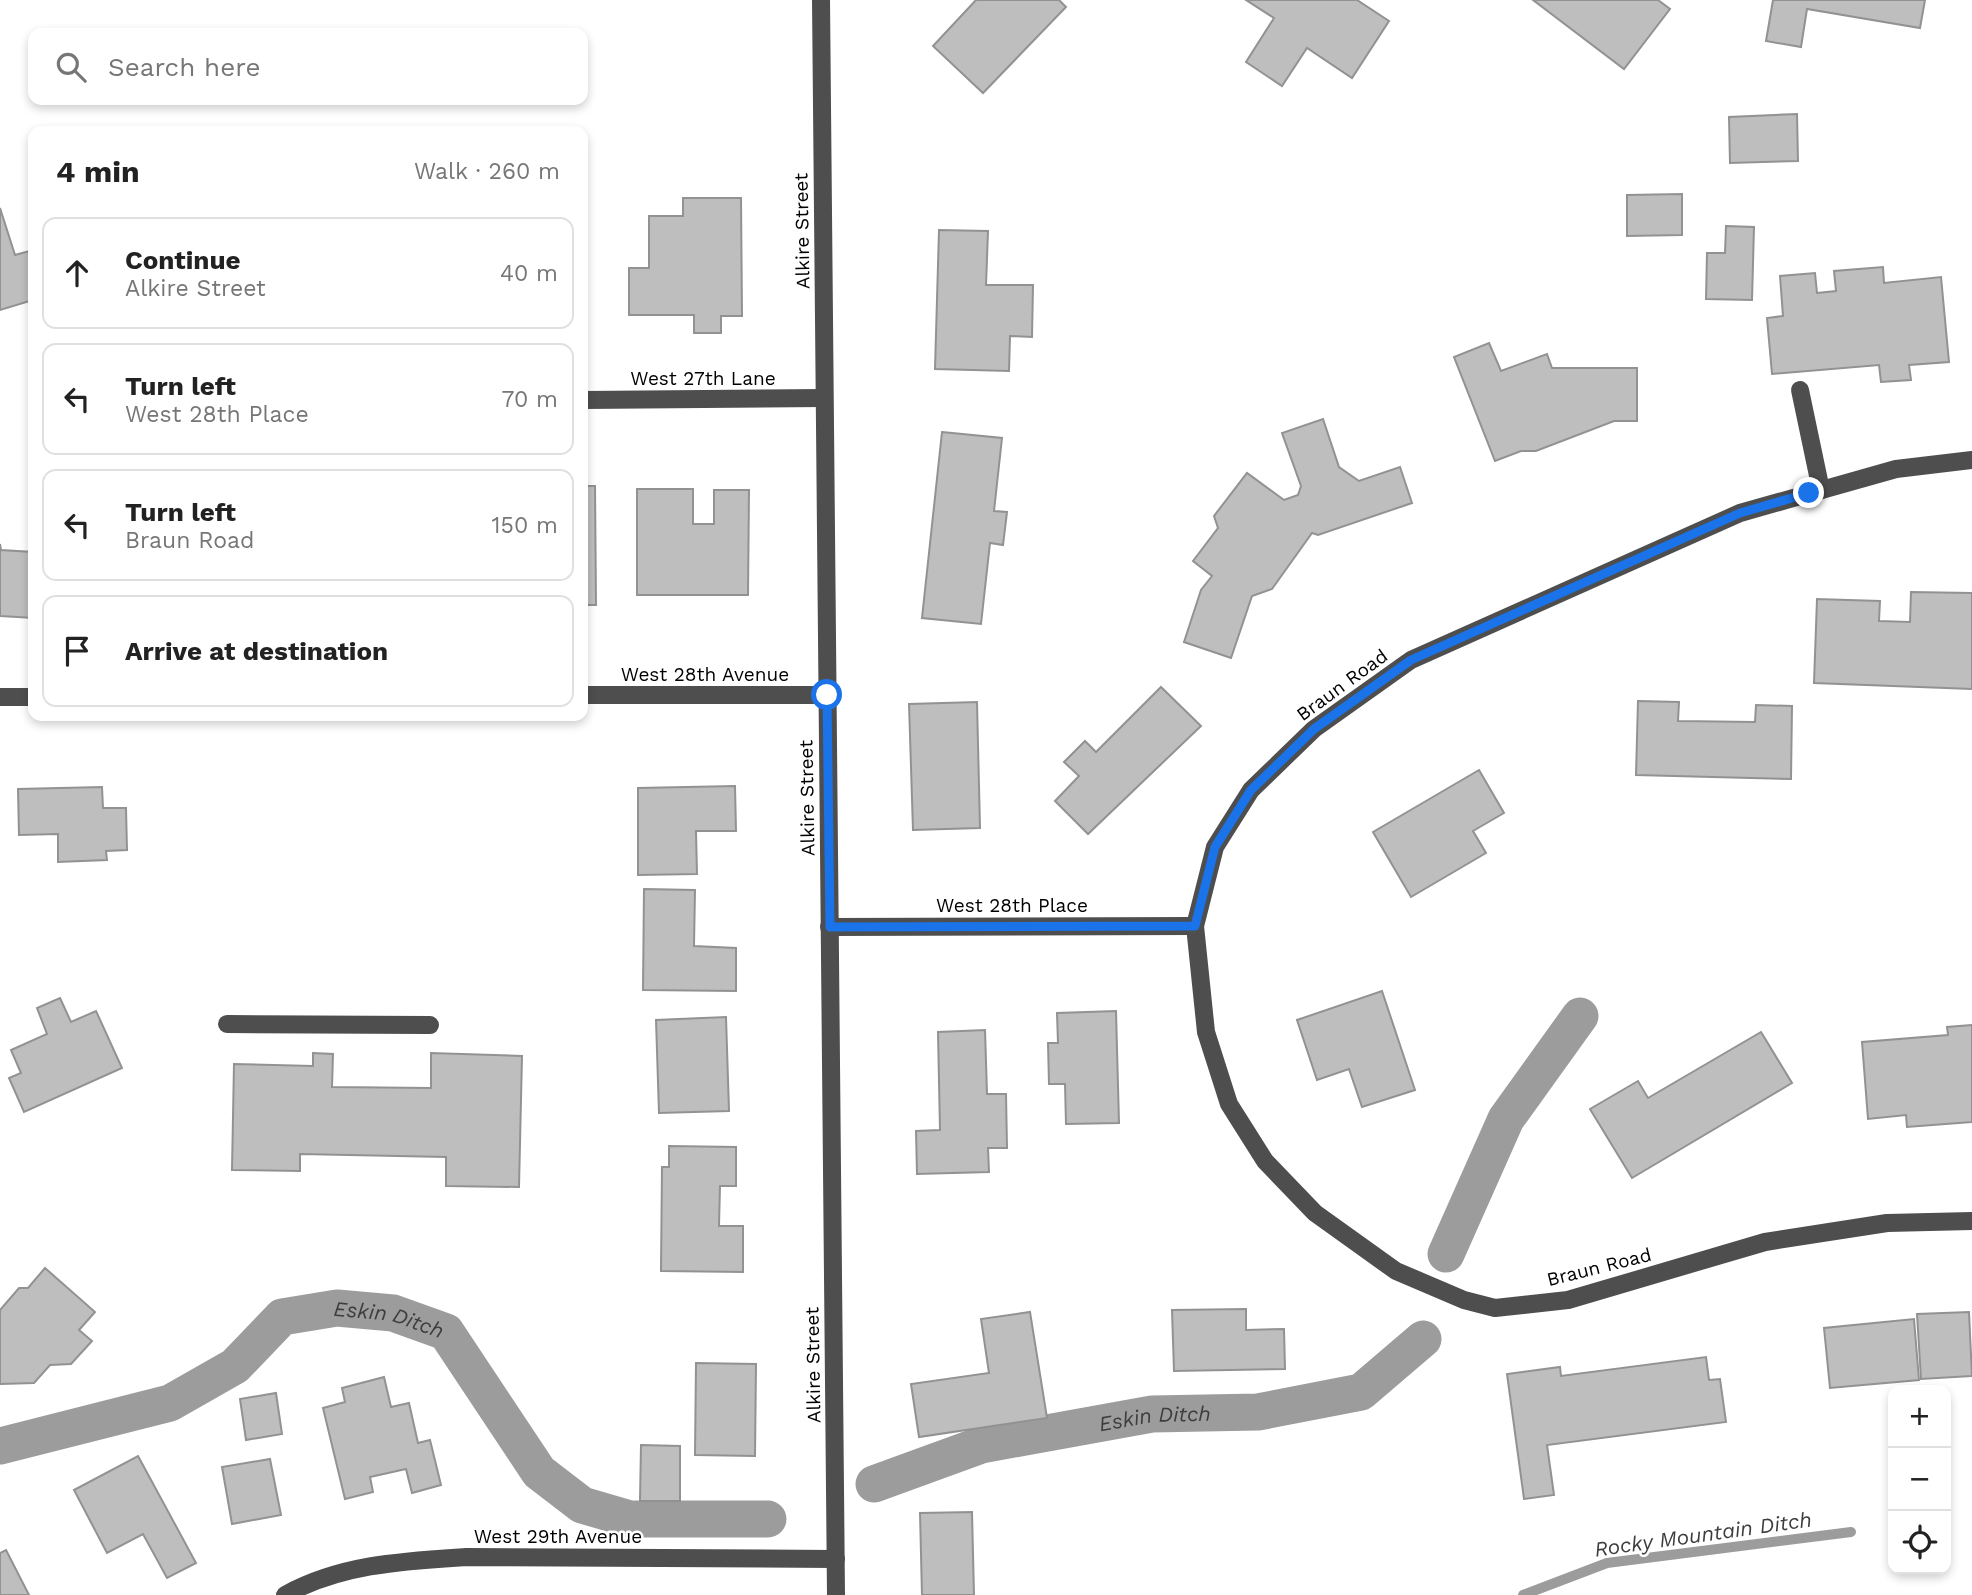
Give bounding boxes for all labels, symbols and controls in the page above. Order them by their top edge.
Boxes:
search box [28,28,588,105]
icon: search [52,48,90,86]
text: Search here [108,52,260,82]
text: 4 min [56,154,140,189]
text: Walk · 260 m [414,158,560,185]
street label: Alkire Street [789,173,815,289]
text: Continue [125,245,241,275]
icon: ahead [58,254,96,292]
text: 40 m [500,260,558,287]
text: Alkire Street [125,275,266,302]
street label: West 27th Lane [630,367,776,390]
text: Turn left [125,371,236,401]
icon: left [58,380,96,418]
text: 70 m [501,386,558,413]
text: West 28th Place [125,401,309,428]
route end [1793,477,1824,508]
text: Turn left [125,497,236,527]
icon: left [58,506,96,544]
text: 150 m [492,512,558,539]
text: Braun Road [125,527,255,554]
icon: arrive [58,632,96,670]
text: Arrive at destination [125,636,388,666]
street label: Braun Road [1292,644,1392,726]
street label: West 28th Avenue [621,663,789,686]
route start [811,679,842,710]
street label: Alkire Street [794,740,820,856]
street label: West 28th Place [936,894,1088,917]
street label: Braun Road [1544,1243,1654,1291]
water label: Eskin Ditch [333,1295,448,1343]
street label: Alkire Street [800,1307,826,1423]
map controls [1888,1385,1951,1574]
button: + [1888,1385,1951,1448]
water label: Eskin Ditch [1096,1400,1211,1436]
button: − [1888,1448,1951,1511]
water label: Rocky Mountain Ditch [1593,1506,1813,1562]
button: locate [1888,1511,1951,1574]
street label: West 29th Avenue [474,1525,642,1548]

